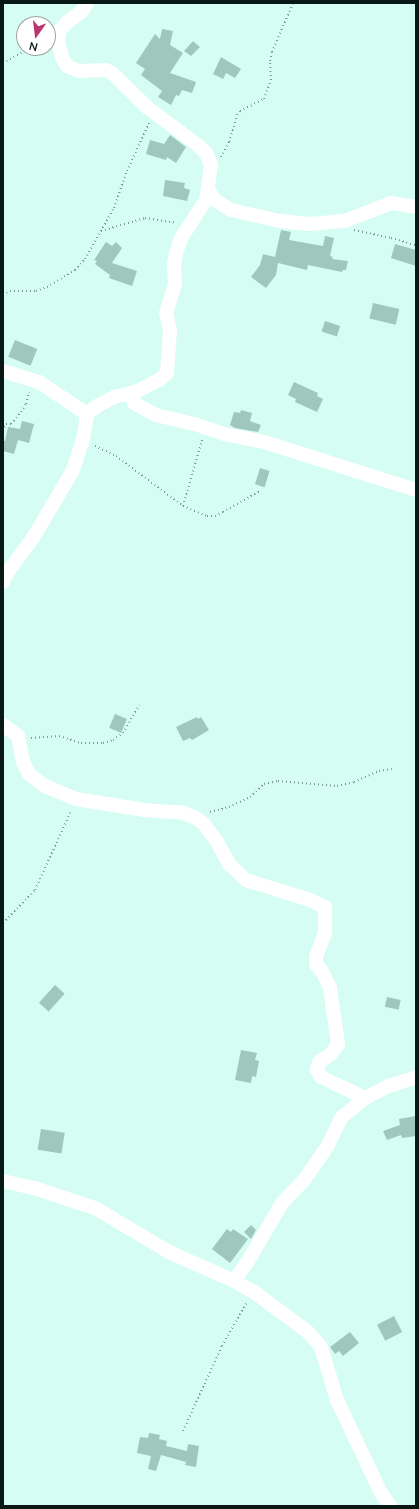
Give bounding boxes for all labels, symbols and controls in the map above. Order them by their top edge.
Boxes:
north arrow [16,16,56,56]
text: N [28,40,39,54]

